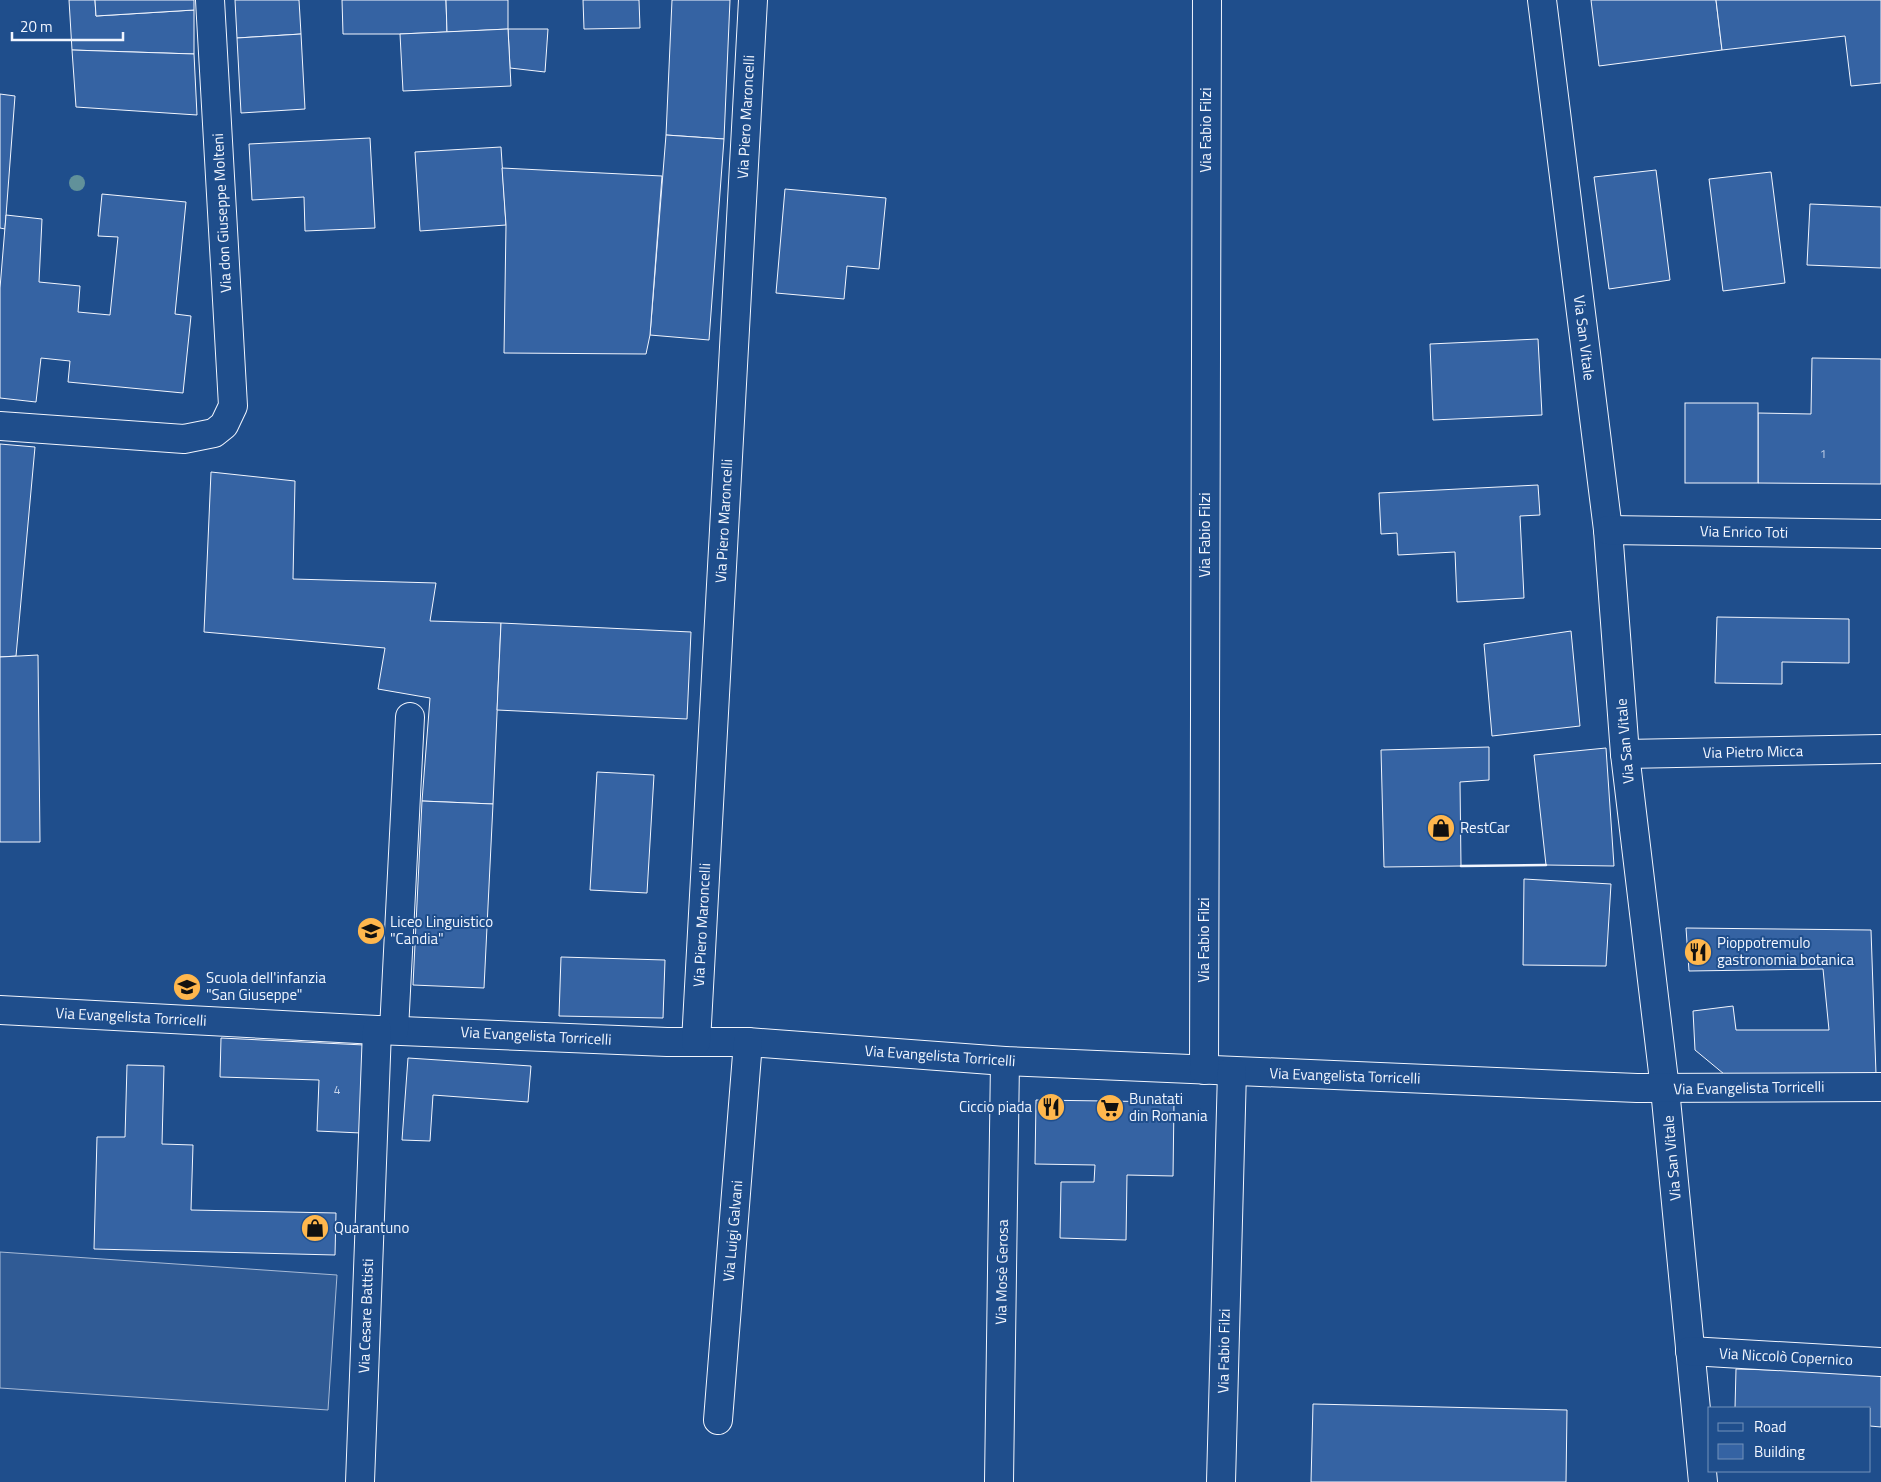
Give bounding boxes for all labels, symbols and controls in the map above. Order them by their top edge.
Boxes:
scale bar [12,10,124,42]
text: 20 m [20,15,53,38]
street label: Via Piero Maroncelli [731,54,760,180]
street label: Via Fabio Filzi [1194,88,1217,172]
street label: Via don Giuseppe Molteni [206,133,237,293]
street label: Via San Vitale [1568,294,1601,382]
house number: 1 [1820,444,1826,463]
street label: Via Piero Maroncelli [709,458,738,584]
street label: Via Fabio Filzi [1193,493,1216,577]
street label: Via Enrico Toti [1700,519,1788,544]
street label: Via San Vitale [1609,697,1640,785]
street label: Via Pietro Micca [1703,739,1804,764]
shop icon: RestCar [1426,813,1456,843]
place label: RestCar [1460,816,1510,839]
street label: Via Piero Maroncelli [687,862,716,988]
street label: Via Fabio Filzi [1192,898,1215,982]
place label: Liceo Linguistico "Candia" [390,910,493,950]
school or university icon: Liceo Linguistico "Candia" [356,916,386,946]
place label: Pioppotremulo gastronomia botanica [1717,931,1854,971]
restaurant icon: Pioppotremulo gastronomia botanica [1683,937,1713,967]
place label: Scuola dell'infanzia "San Giuseppe" [206,966,326,1006]
school or university icon: Scuola dell'infanzia "San Giuseppe" [172,972,202,1002]
street label: Via Evangelista Torricelli [55,1001,207,1032]
street label: Via Evangelista Torricelli [460,1020,612,1051]
street label: Via Evangelista Torricelli [864,1039,1016,1072]
street label: Via Evangelista Torricelli [1269,1061,1421,1090]
street label: Via Evangelista Torricelli [1673,1075,1825,1100]
house number: 4 [334,1080,341,1099]
place label: Bunatati din Romania [1129,1087,1208,1127]
restaurant icon: Ciccio piada [1036,1092,1066,1122]
supermarket icon: Bunatati din Romania [1095,1093,1125,1123]
place label: Ciccio piada [959,1095,1032,1118]
street label: Via San Vitale [1656,1114,1687,1202]
street label: Via Luigi Galvani [717,1179,748,1283]
shop icon: Quarantuno [300,1213,330,1243]
place label: Quarantuno [334,1216,409,1239]
street label: Via Mosè Gerosa [989,1219,1014,1325]
street label: Via Cesare Battisti [352,1258,379,1374]
street label: Via Fabio Filzi [1211,1308,1236,1394]
street label: Via Niccolò Copernico [1718,1342,1854,1371]
legend [1708,1407,1871,1472]
text: Road [1754,1415,1786,1438]
text: Building [1754,1440,1805,1463]

